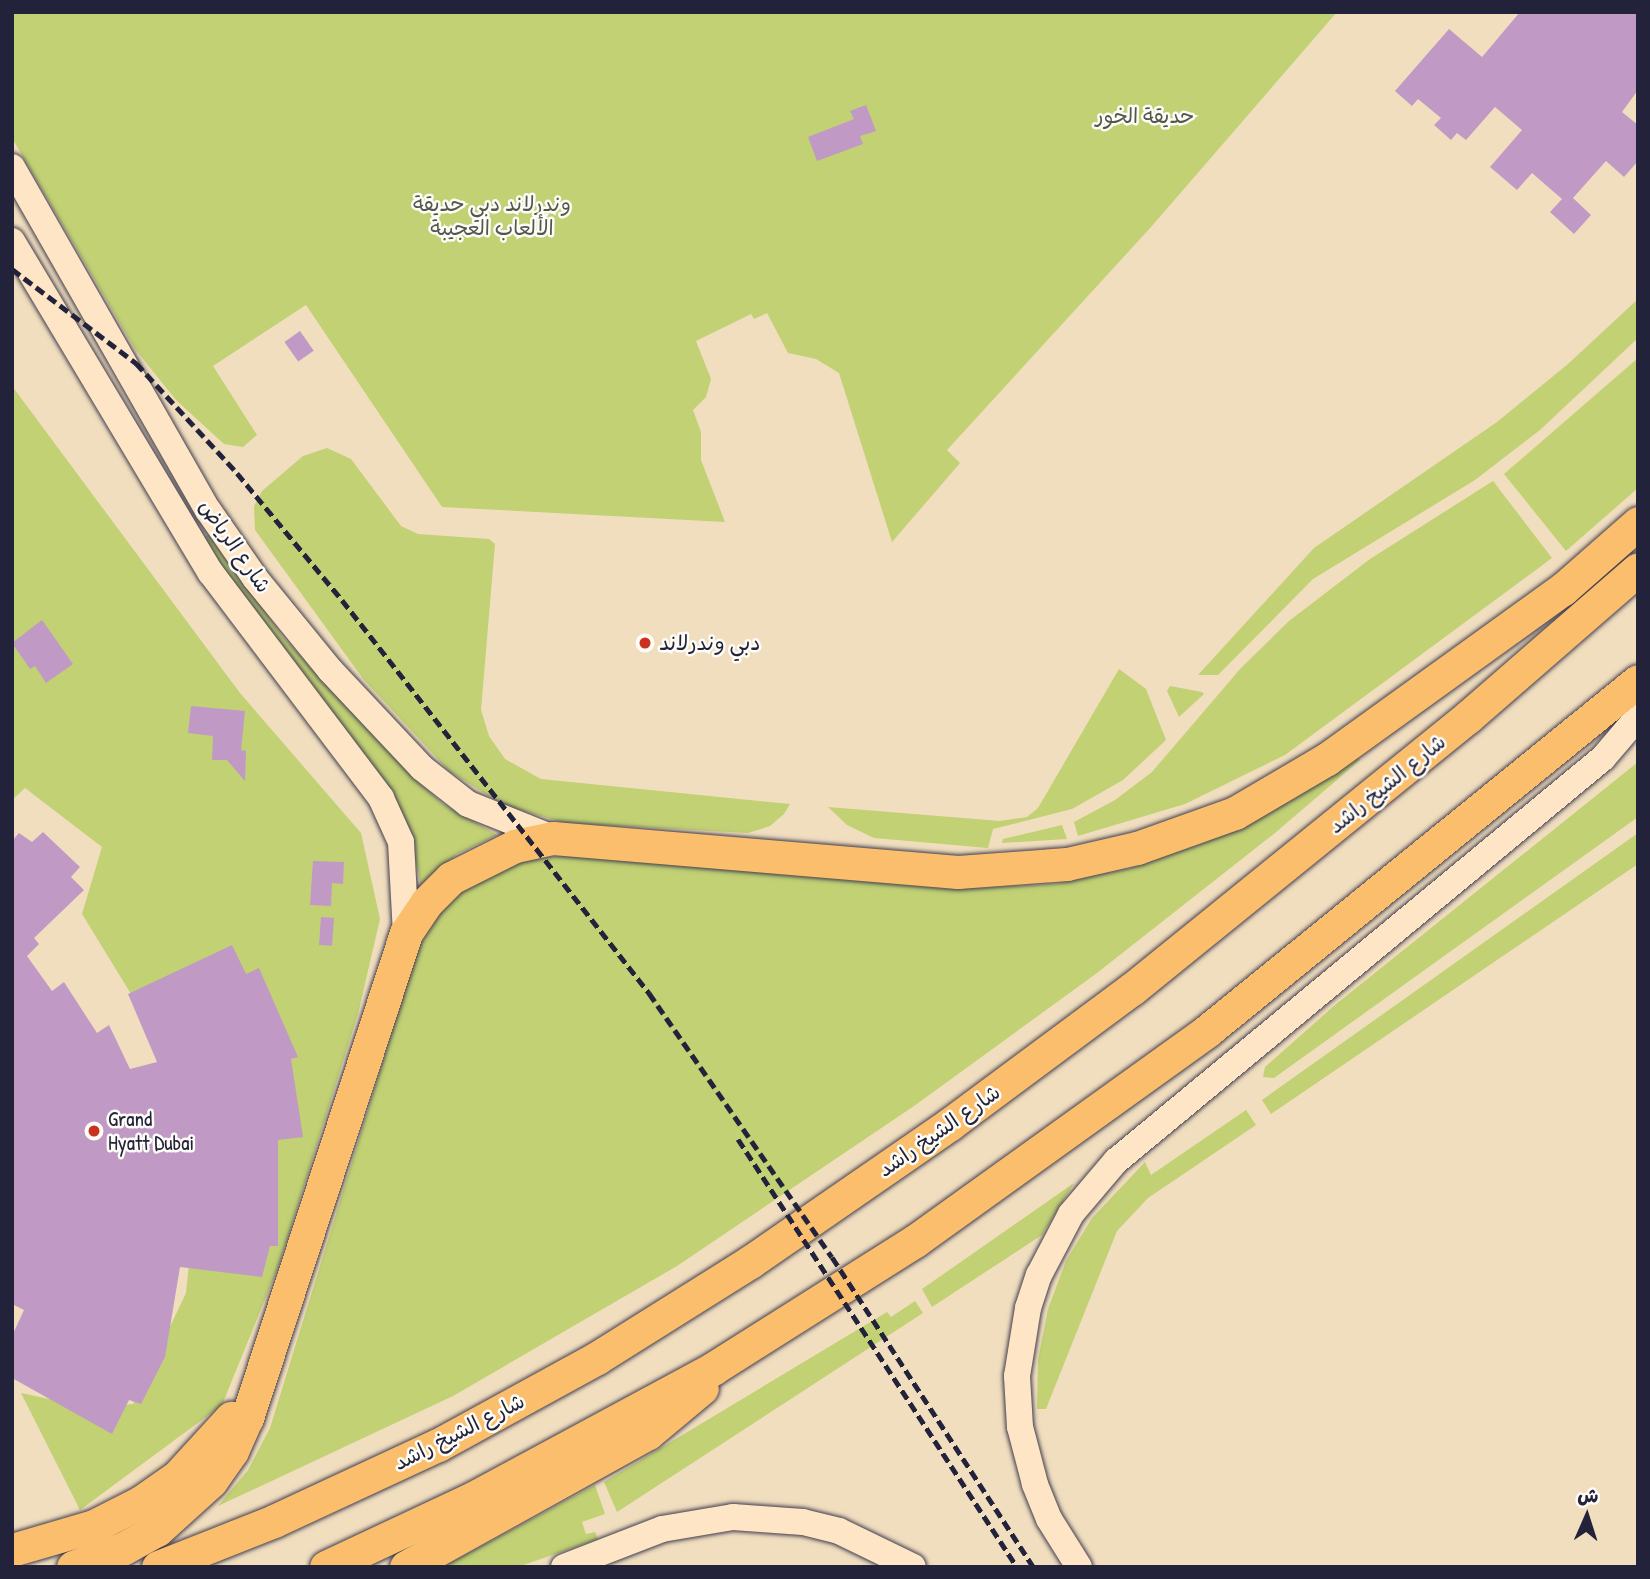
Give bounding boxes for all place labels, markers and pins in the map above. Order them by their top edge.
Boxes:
place label: دبي وندرلاند [659,630,760,656]
marker: دبي وندرلاند [637,635,653,651]
place label: Grand Hyatt Dubai [108,1106,194,1156]
marker: Grand Hyatt Dubai [86,1123,102,1139]

